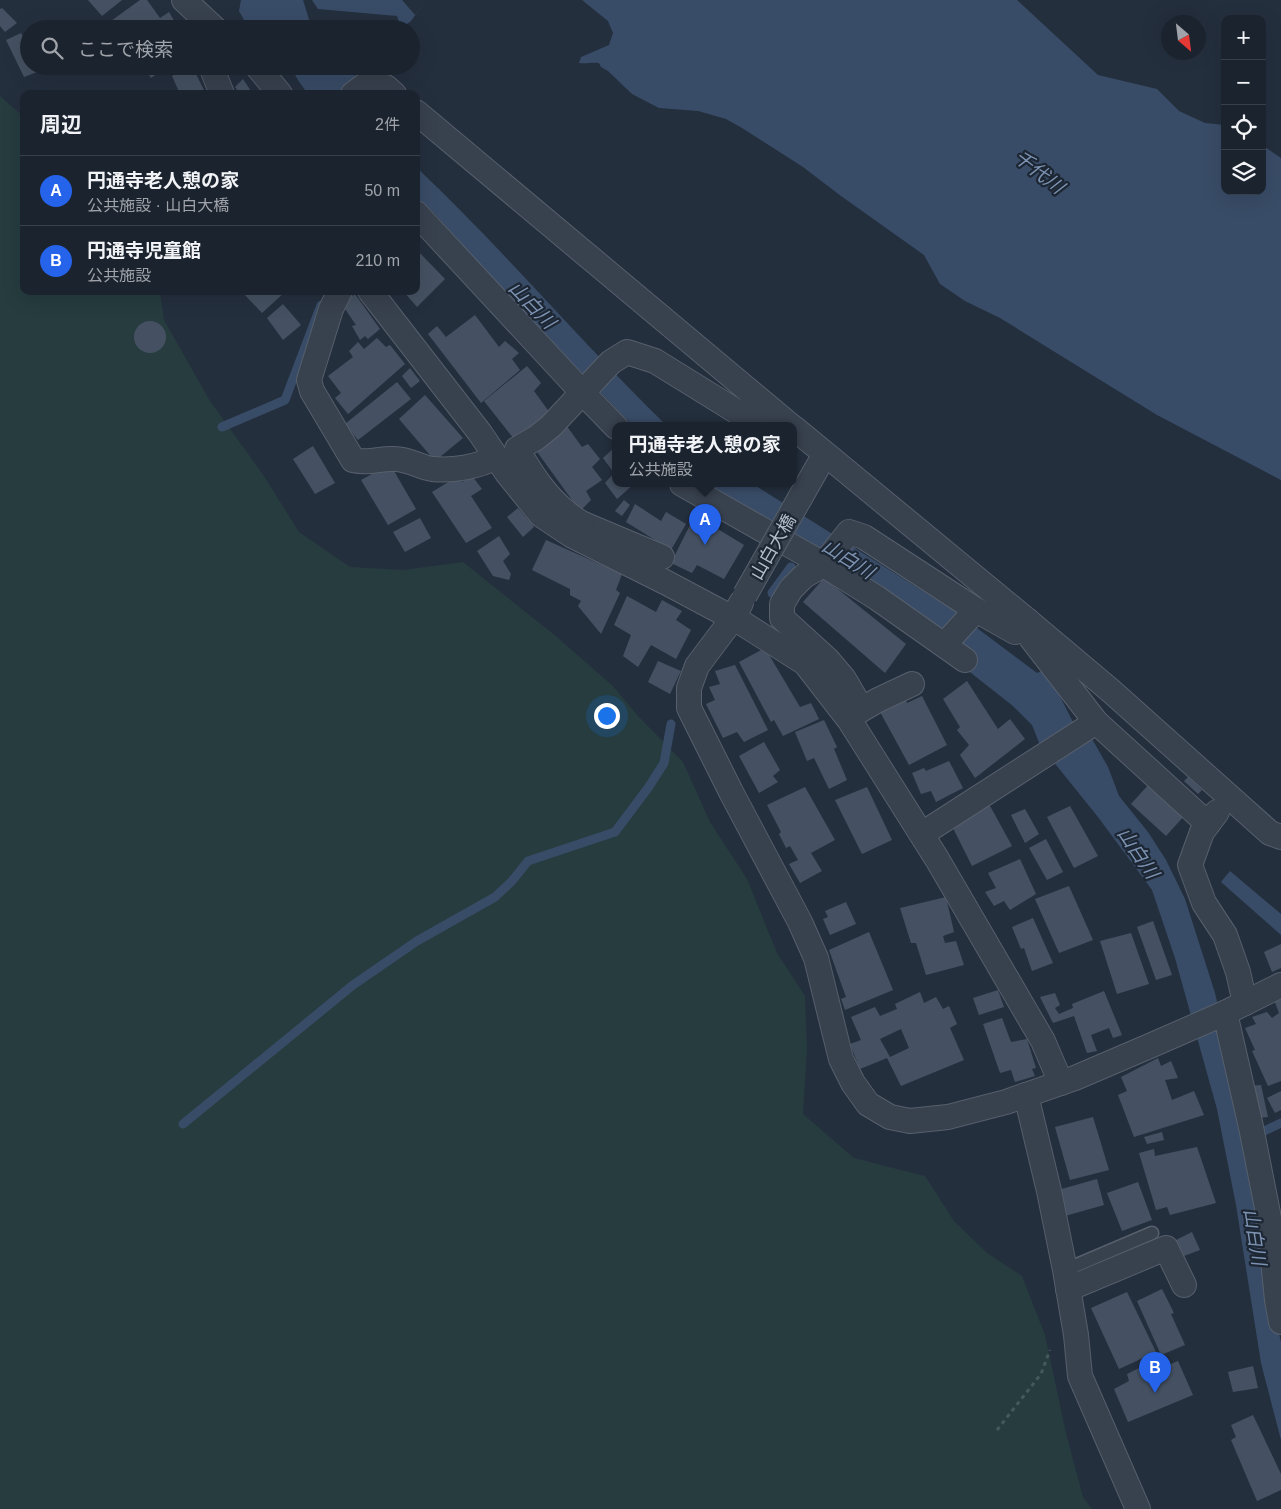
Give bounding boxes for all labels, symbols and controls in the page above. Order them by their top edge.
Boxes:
north arrow [1161,15,1206,60]
map controls [1221,15,1266,195]
button: + [1221,15,1266,60]
search box [20,20,420,75]
icon: search [38,34,66,62]
text: ここで検索 [78,39,173,60]
button: − [1221,60,1266,105]
button: locate [1221,105,1266,150]
text: 周辺 [40,113,82,136]
text: 2件 [375,116,400,133]
water label: 千代川 [1010,146,1069,199]
button: layers [1221,150,1266,195]
text: 円通寺老人憩の家 [87,170,239,191]
text: A [50,182,62,199]
text: 50 m [364,182,400,199]
text: 公共施設 · 山白大橋 [87,197,229,214]
text: 円通寺児童館 [87,240,201,261]
text: B [50,252,62,269]
text: 210 m [356,252,400,269]
text: 公共施設 [87,267,151,284]
water label: 山白川 [505,277,561,334]
popup [612,422,797,487]
text: 円通寺老人憩の家 [628,434,781,455]
text: 公共施設 [628,461,693,478]
pin: A [689,504,721,545]
street label: 山白大橋 [746,511,800,583]
water label: 山白川 [818,535,879,584]
your location [594,703,620,729]
water label: 山白川 [1113,823,1164,884]
water label: 山白川 [1240,1207,1270,1269]
pin: B [1139,1352,1171,1393]

